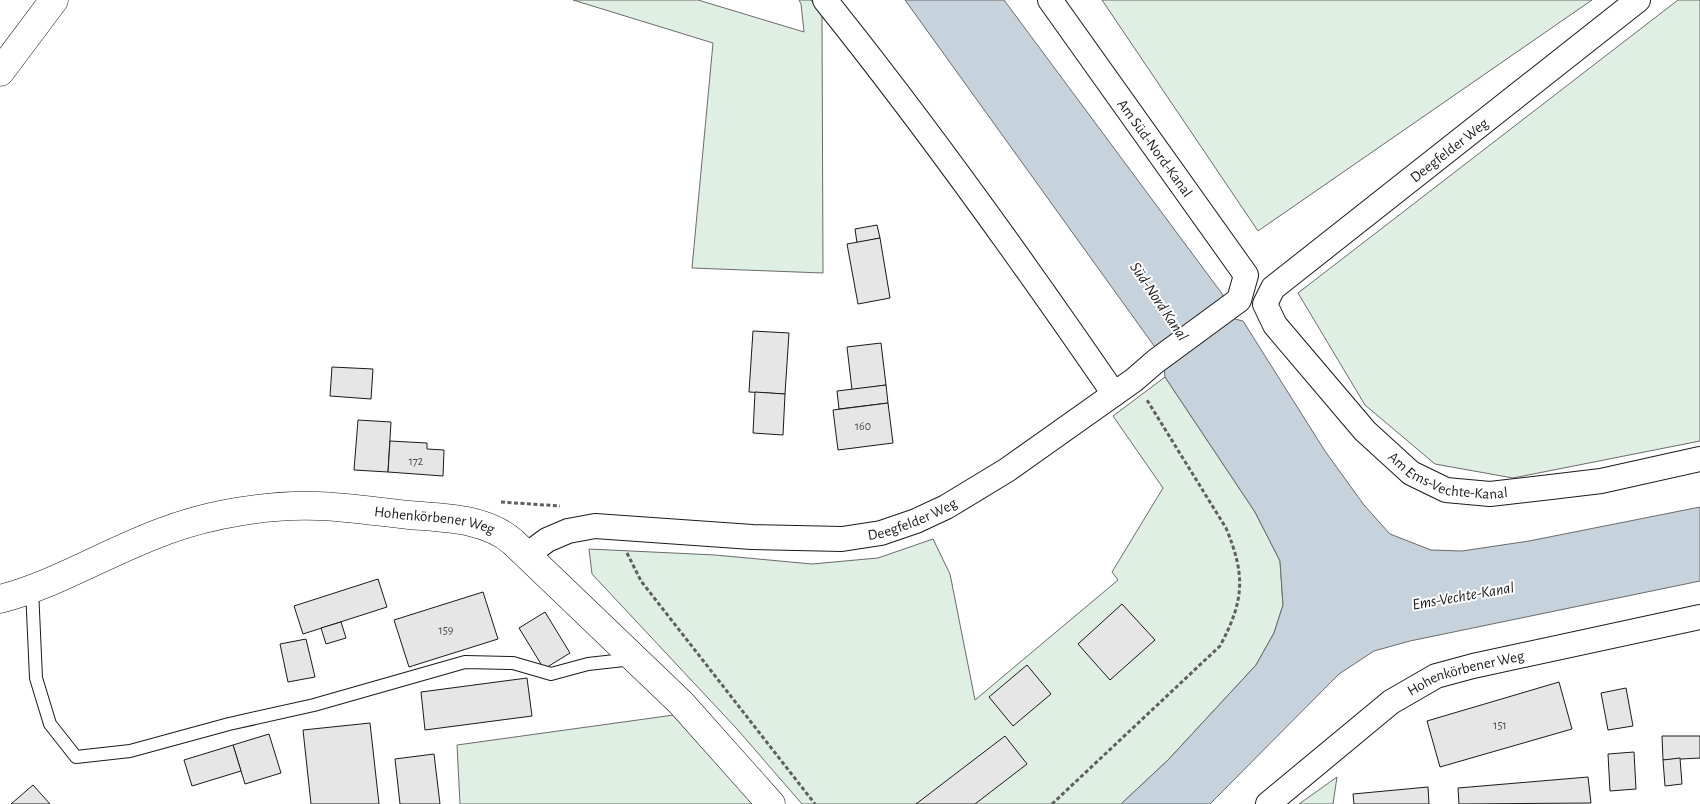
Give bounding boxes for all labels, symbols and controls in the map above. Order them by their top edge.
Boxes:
street label: Am Süd-Nord-Kanal [1114,97,1195,200]
street label: Deegfelder Weg [1408,115,1492,185]
water label: Süd-Nord Kanal [1127,259,1191,344]
house number: 160 [855,420,871,432]
street label: Am Ems-Vechte-Kanal [1385,449,1508,502]
house number: 172 [409,455,424,467]
street label: Deegfelder Weg [867,495,960,543]
street label: Hohenkörbener Weg [373,504,498,537]
water label: Ems-Vechte-Kanal [1411,579,1515,613]
house number: 159 [439,624,454,636]
street label: Hohenkörbener Weg [1405,648,1526,699]
house number: 151 [1493,719,1507,731]

